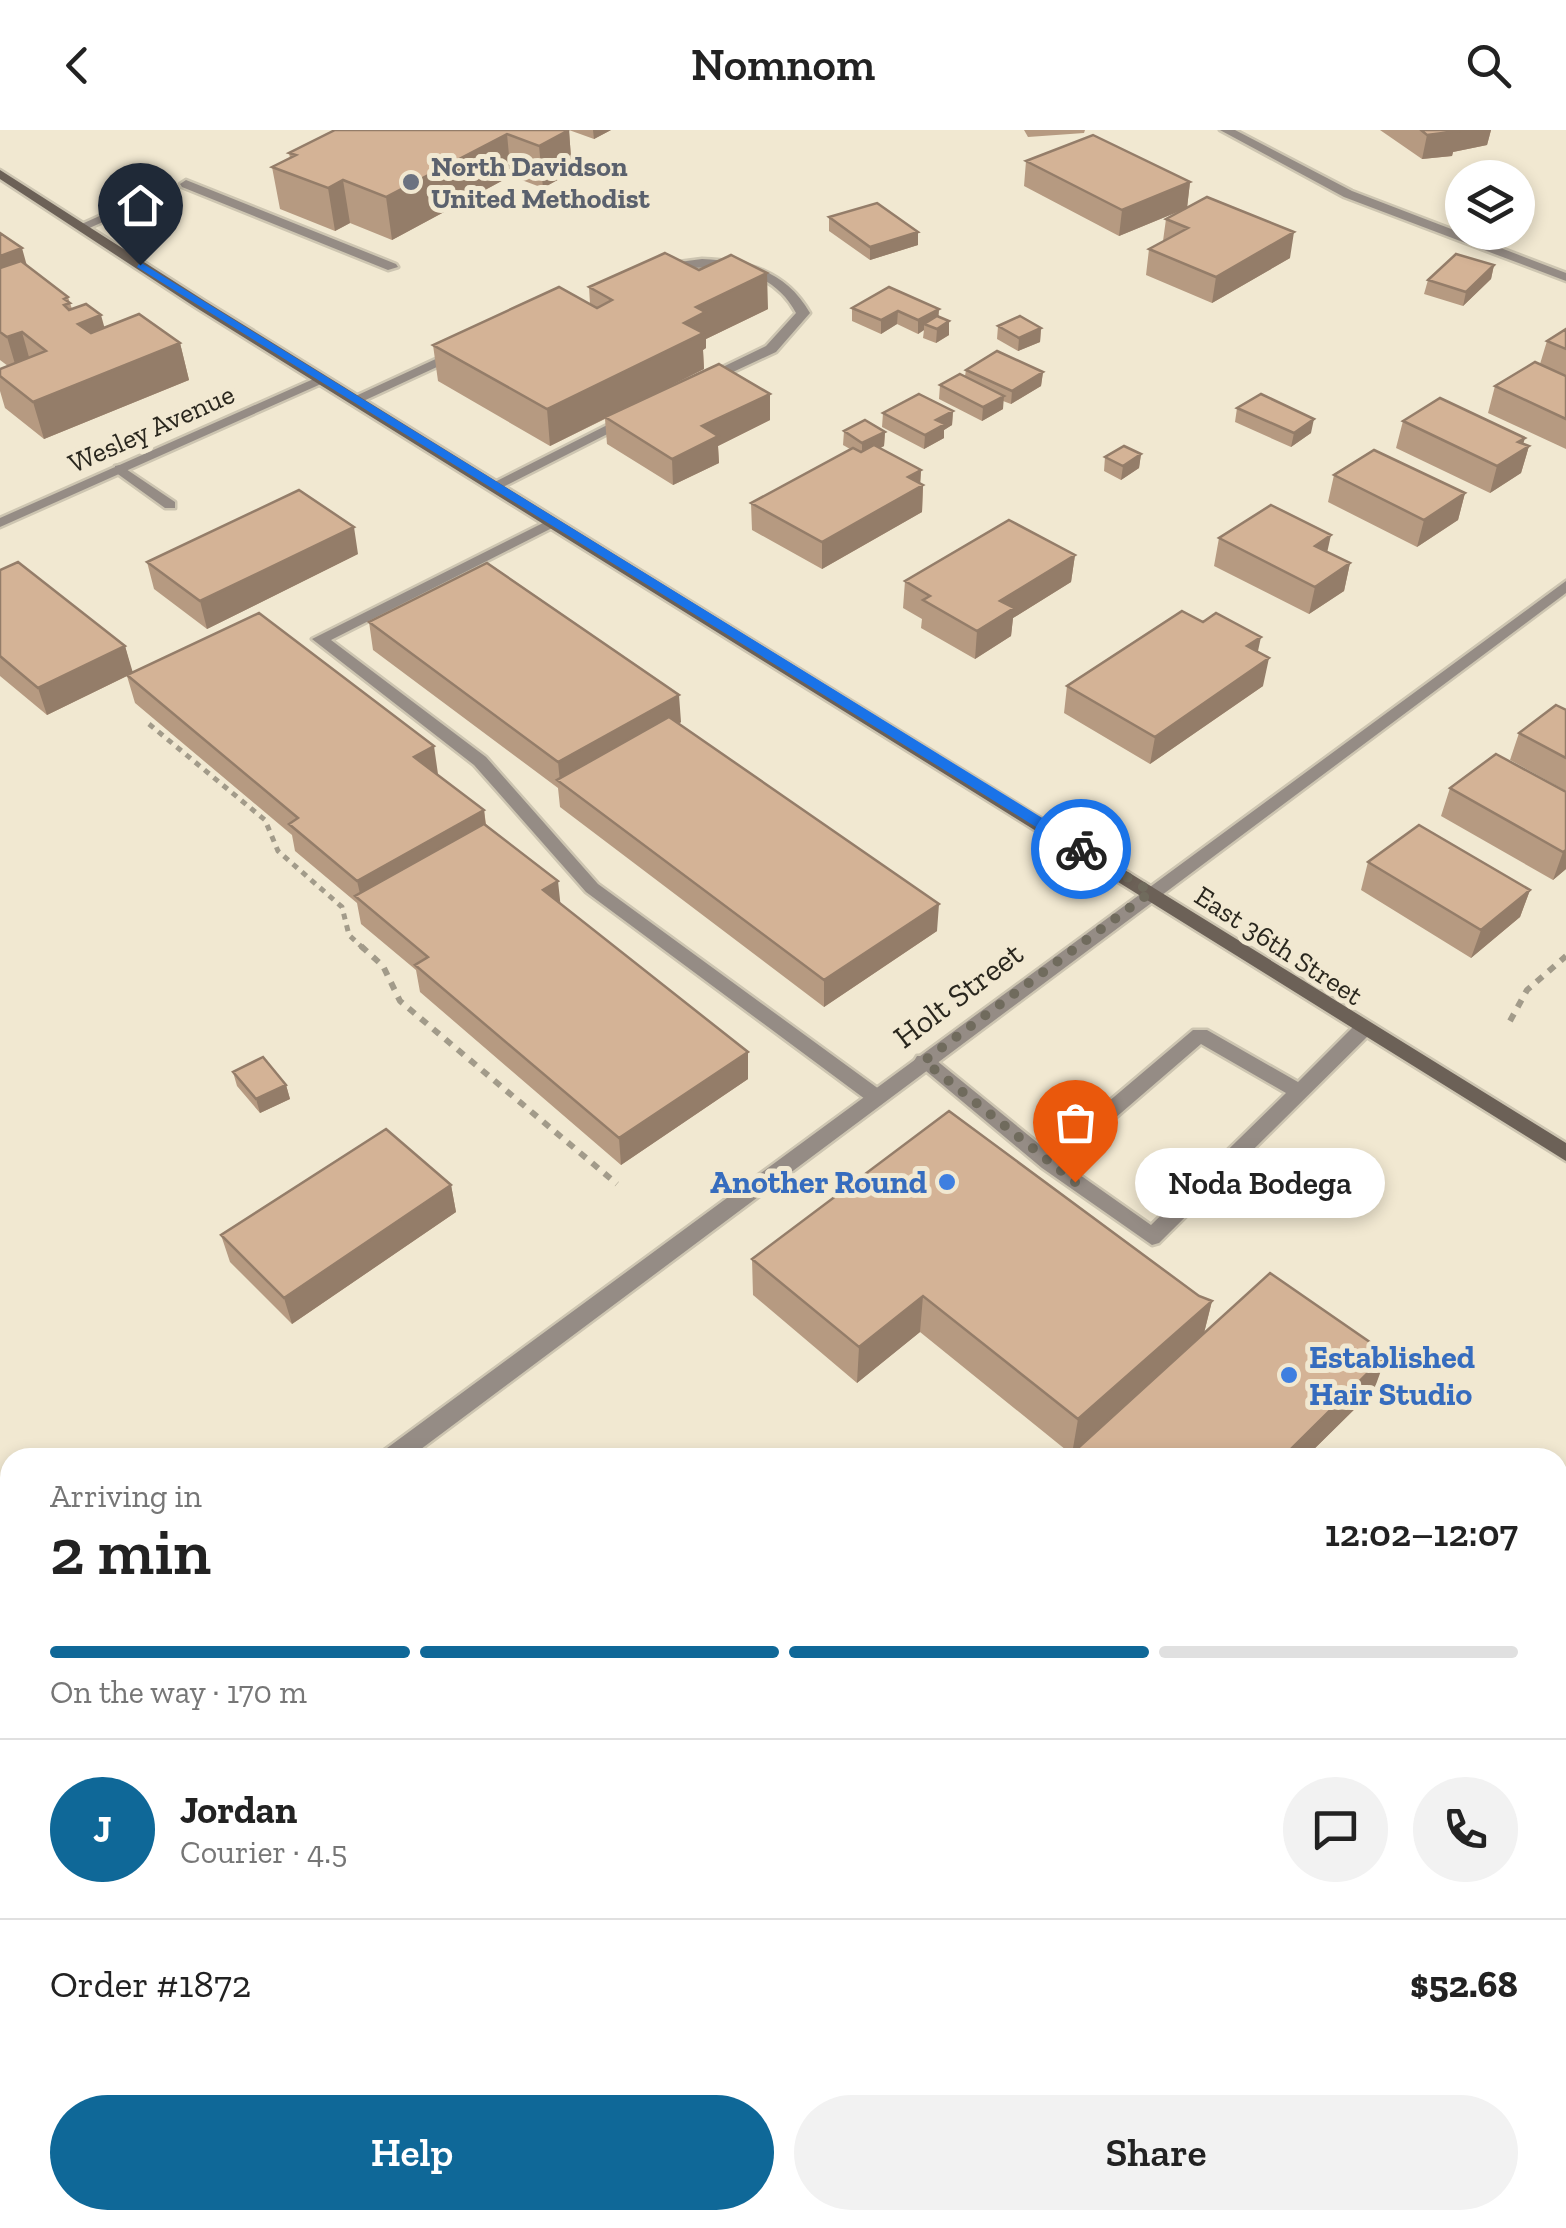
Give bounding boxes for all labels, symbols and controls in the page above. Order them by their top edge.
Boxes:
icon: back [50,38,105,93]
text: Nomnom [691,38,875,92]
icon: search [1461,38,1516,93]
place label: North Davidson United Methodist [431,150,651,215]
map controls [1445,160,1535,250]
button: layers [1445,160,1535,250]
pin [98,163,183,266]
marker: North Davidson United Methodist [400,171,422,193]
icon: home [113,178,168,233]
street label: Wesley Avenue [63,377,239,480]
courier [1031,799,1131,899]
icon: bike [1054,822,1109,877]
street label: East 36th Street [1189,879,1369,1012]
street label: Holt Street [886,934,1030,1056]
pin [1033,1080,1118,1183]
icon: bag [1048,1095,1103,1150]
callout: Noda Bodega [1135,1147,1385,1217]
place label: Another Round [710,1163,927,1201]
text: Noda Bodega [1168,1164,1352,1202]
marker: Another Round [936,1171,958,1193]
place label: Established Hair Studio [1309,1338,1475,1413]
marker: Established Hair Studio [1278,1364,1300,1386]
text: Arriving in [50,1477,202,1515]
text: 12:02–12:07 [1325,1510,1518,1556]
text: 2 min [50,1513,211,1591]
text: On the way · 170 m [50,1673,307,1711]
button: chat [1283,1777,1388,1882]
button: phone [1413,1777,1518,1882]
text: Jordan [180,1787,297,1833]
text: J [93,1806,112,1852]
text: Courier · 4.5 [180,1833,347,1871]
text: Order #1872 [50,1961,251,2007]
text: $52.68 [1410,1961,1518,2007]
button: Help [50,2095,774,2210]
button: Share [794,2095,1518,2210]

